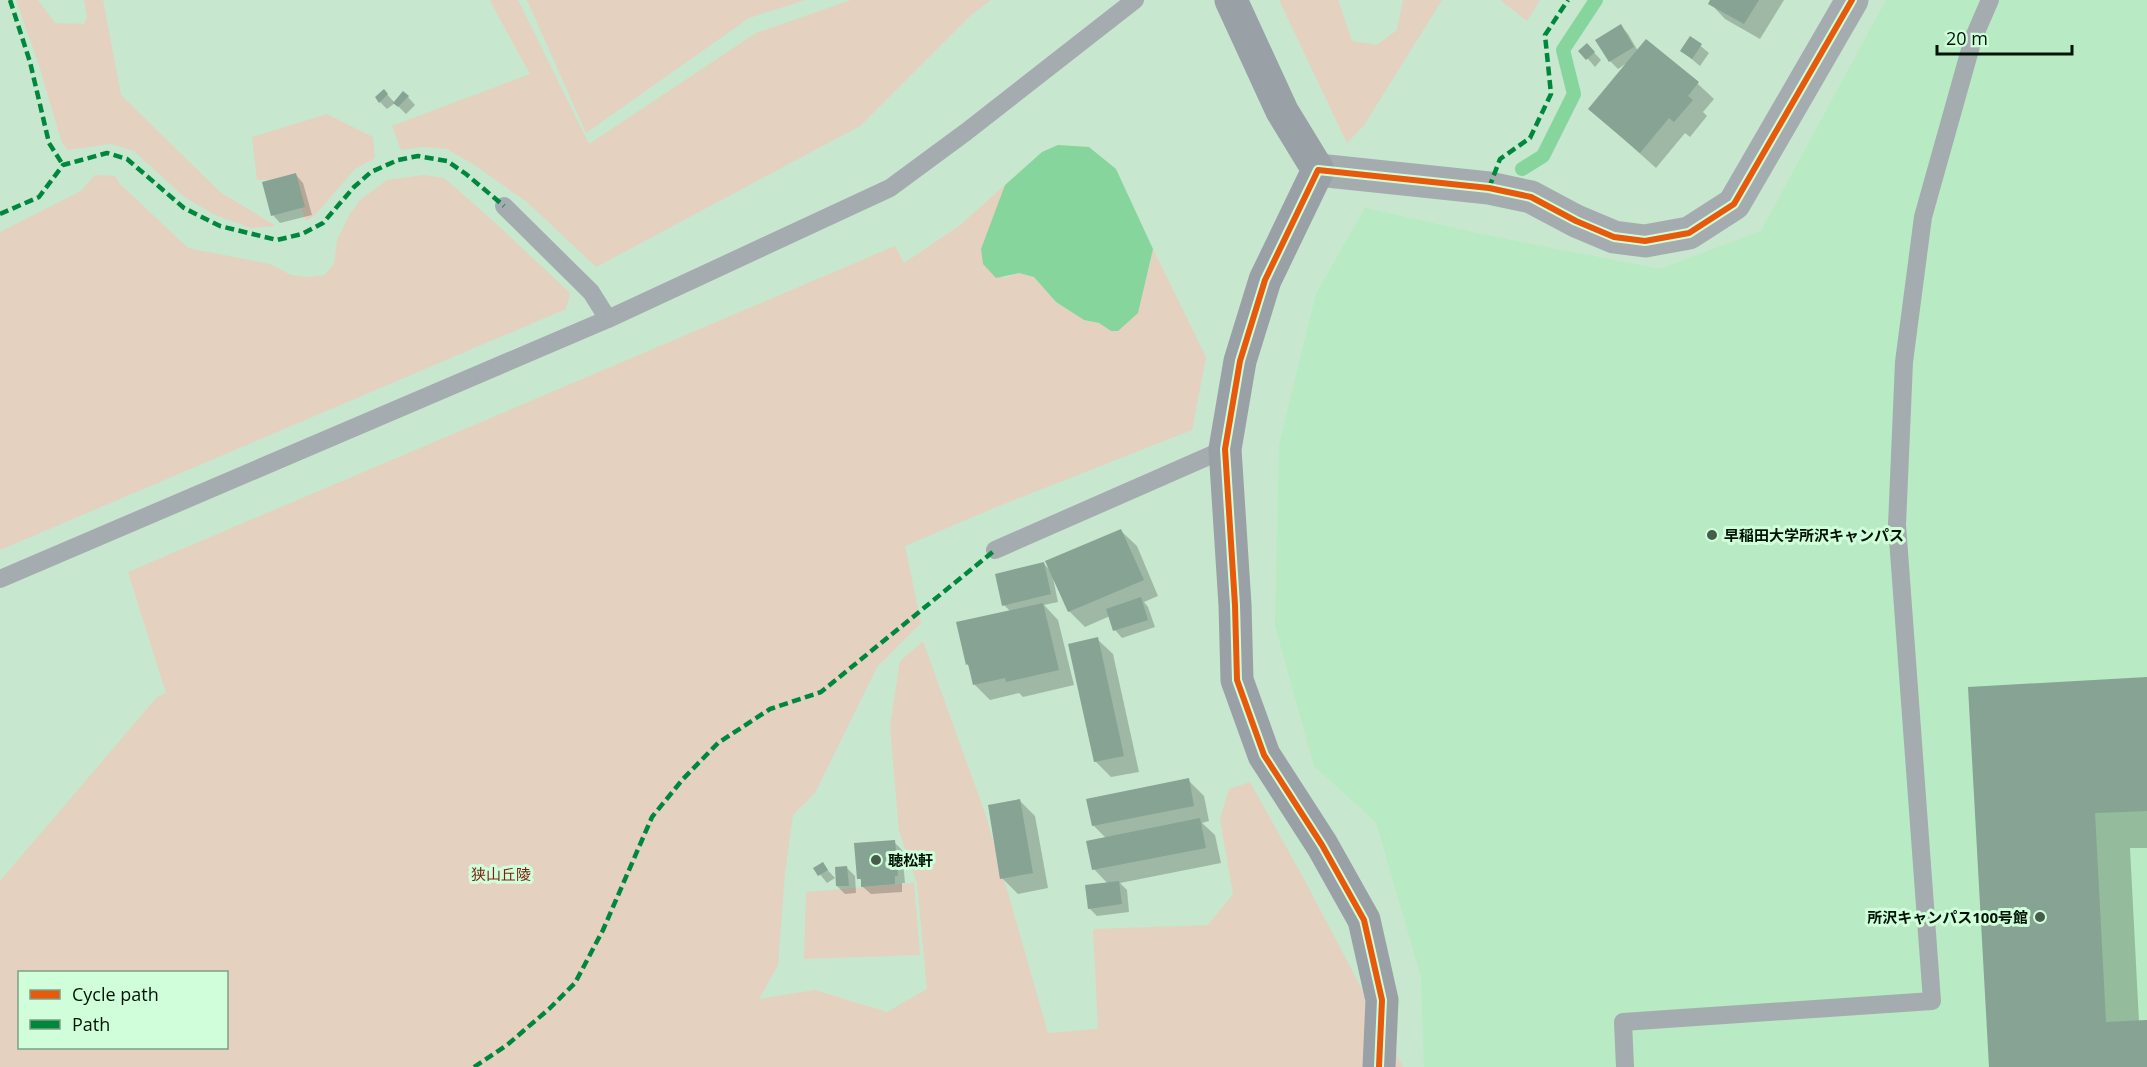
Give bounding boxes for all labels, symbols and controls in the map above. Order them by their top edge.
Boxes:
scale bar [1937,18,2072,56]
text: 20 m [1946,26,1988,50]
place label: 早稲田大学所沢キャンパス [1724,525,1904,545]
marker: 早稲田大学所沢キャンパス [1705,528,1719,542]
place label: 聴松軒 [888,850,933,870]
marker: 聴松軒 [869,853,883,867]
park label: 狭山丘陵 [471,864,531,884]
place label: 所沢キャンパス100号館 [1867,907,2028,927]
marker: 所沢キャンパス100号館 [2033,910,2047,924]
legend [18,971,228,1049]
text: Cycle path [72,982,159,1006]
text: Path [72,1012,110,1036]

